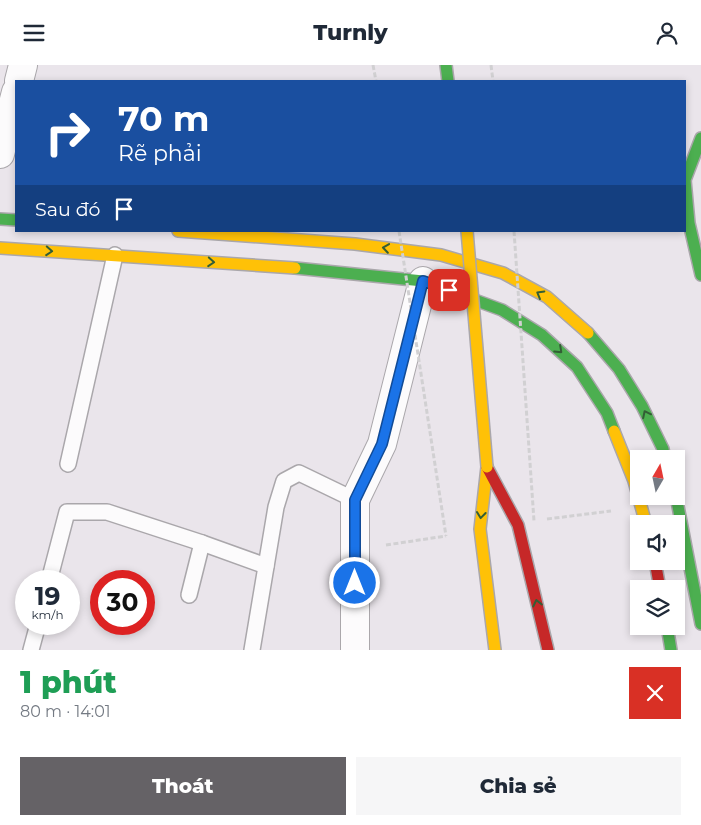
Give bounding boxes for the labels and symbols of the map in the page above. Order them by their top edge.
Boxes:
one-way arrow [382,243,390,254]
one-way arrow [45,245,53,256]
one-way arrow [207,256,215,267]
pin [428,269,470,311]
one-way arrow [536,290,545,300]
one-way arrow [553,344,562,353]
one-way arrow [642,410,652,419]
north arrow [630,450,685,505]
one-way arrow [476,511,487,519]
position arrow [328,556,380,608]
speed limit sign: 30 [90,570,155,635]
one-way arrow [532,598,543,607]

